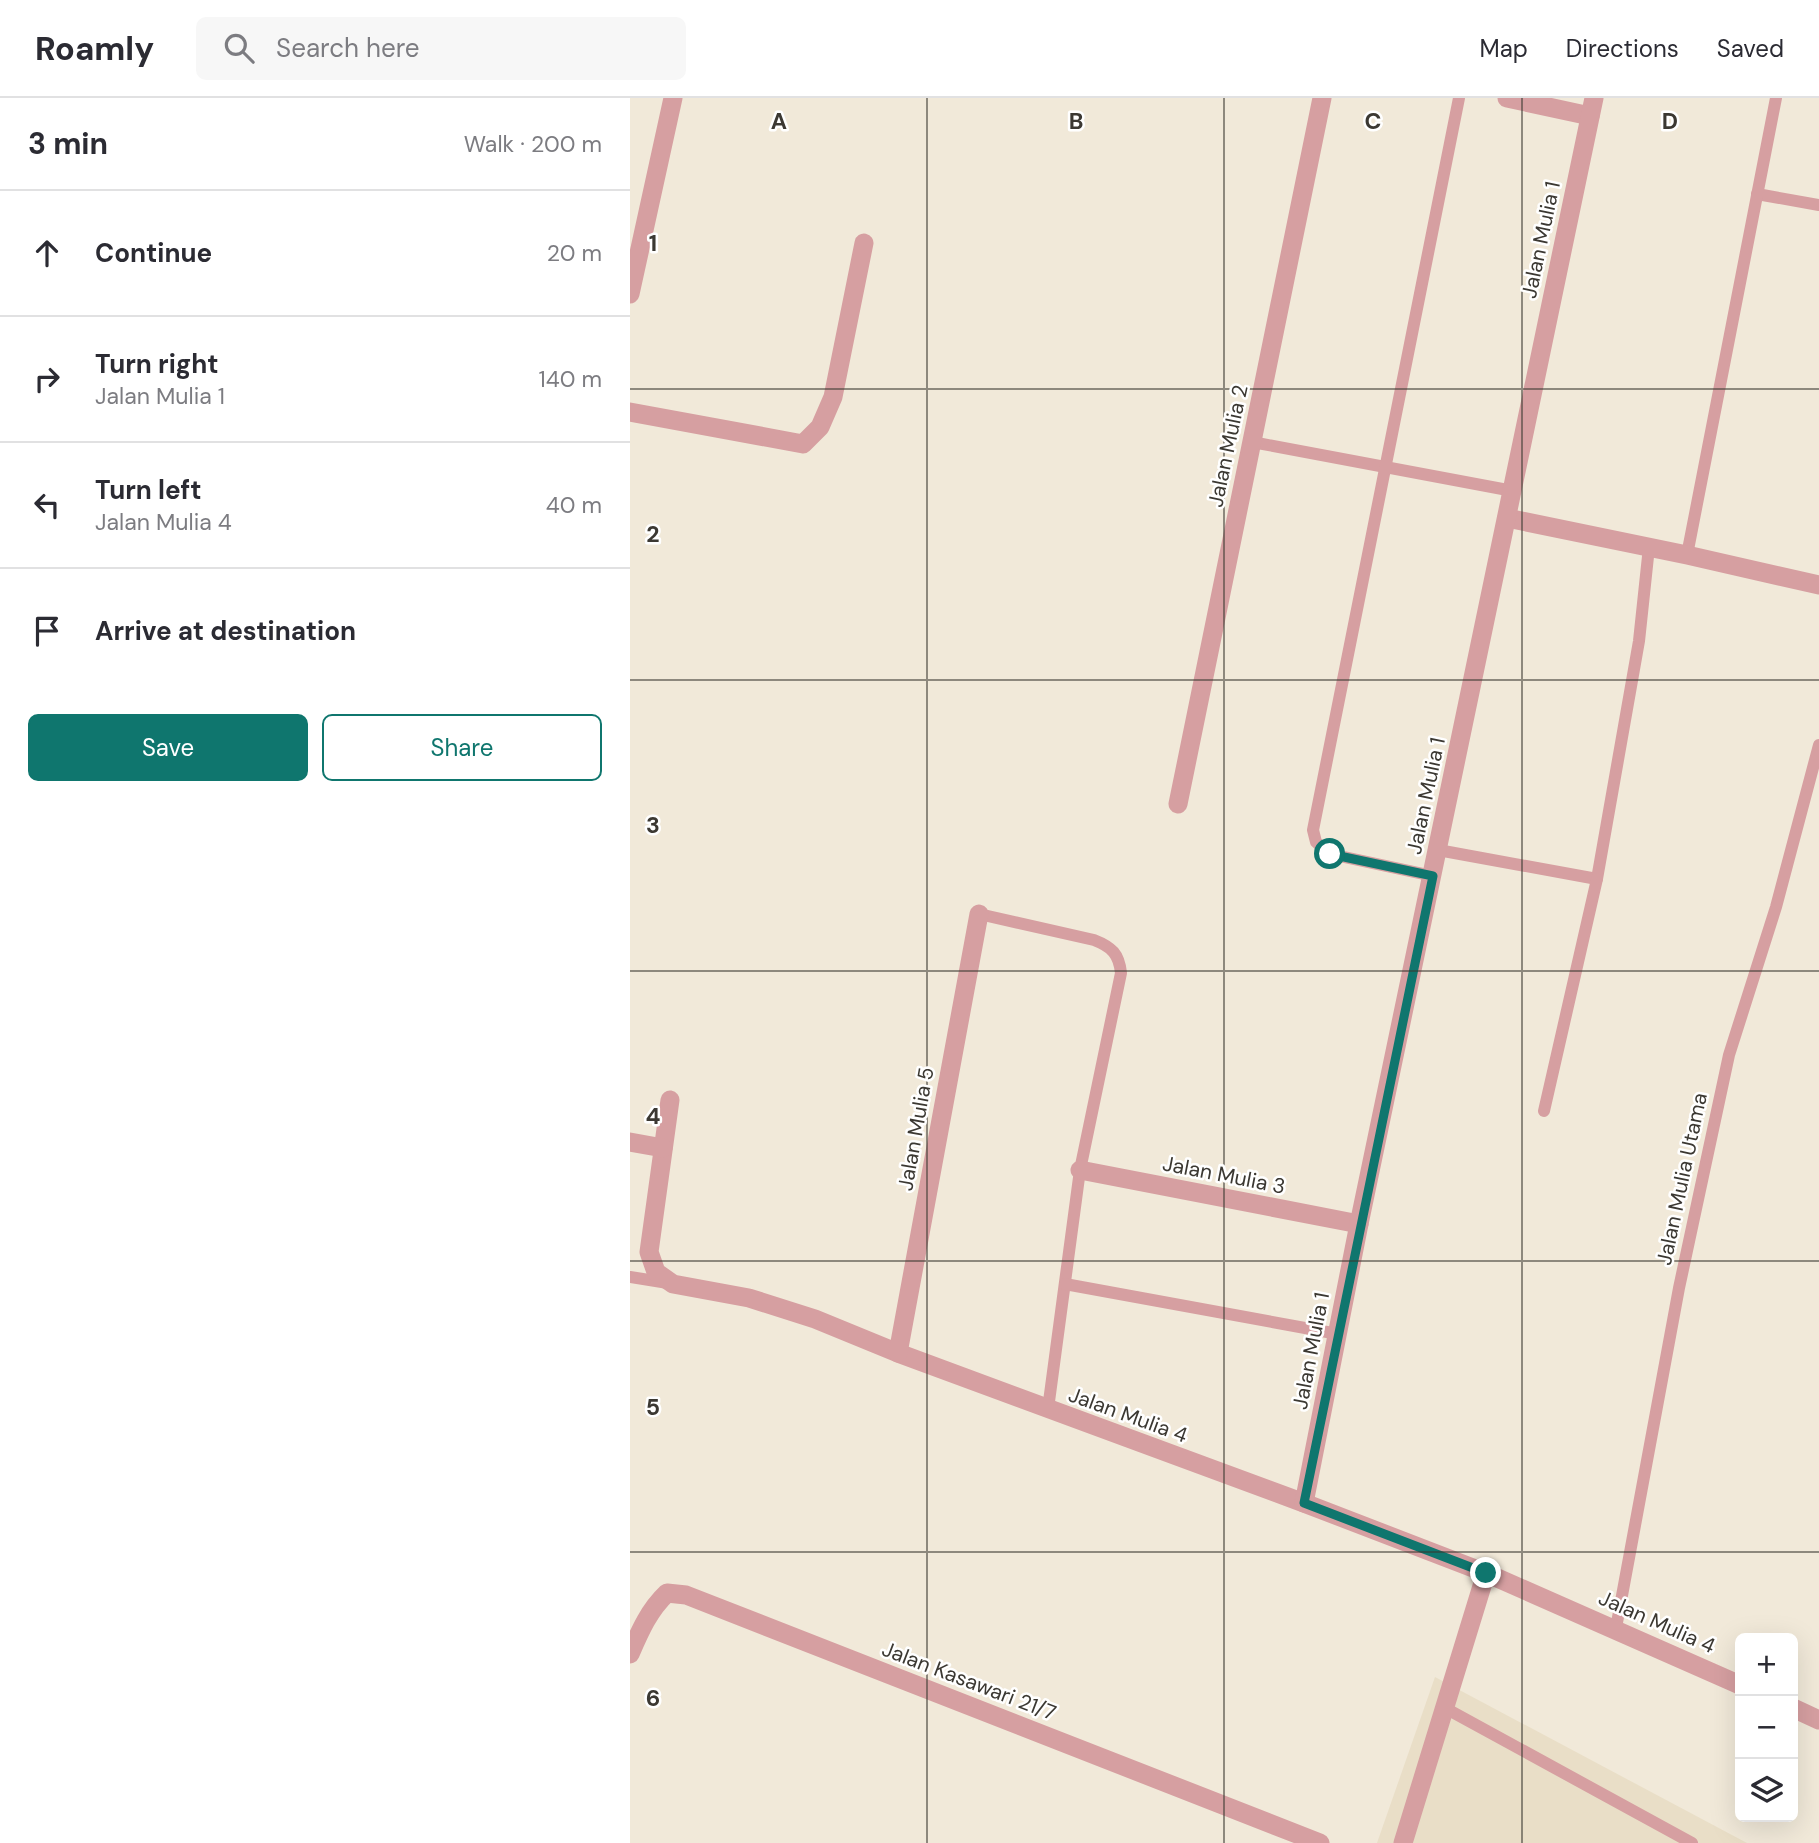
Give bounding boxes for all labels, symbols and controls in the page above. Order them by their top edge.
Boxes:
search box [196,17,686,80]
text: Roamly [35,27,154,70]
icon: search [220,29,258,67]
text: Search here [276,31,420,65]
text: Map [1480,33,1528,64]
text: Directions [1566,33,1679,64]
text: Saved [1717,33,1784,64]
text: A [771,106,787,136]
text: B [1069,106,1083,136]
text: C [1365,106,1381,136]
text: D [1662,106,1678,136]
text: 3 min [28,124,108,163]
text: Walk · 200 m [464,129,602,159]
street label: Jalan Mulia 1 [1515,179,1567,301]
text: 1 [649,228,657,258]
icon: ahead [28,234,66,272]
text: Continue [95,236,212,270]
text: 20 m [547,238,602,268]
text: Turn right [95,347,219,381]
icon: right [28,360,66,398]
text: 140 m [539,364,602,394]
text: Jalan Mulia 1 [95,381,225,411]
street label: Jalan Mulia 2 [1201,382,1255,510]
text: Turn left [95,473,202,507]
icon: left [28,486,66,524]
text: 40 m [546,490,602,520]
text: Jalan Mulia 4 [95,507,232,537]
text: 2 [646,519,660,549]
icon: arrive [28,612,66,650]
text: Arrive at destination [95,614,356,648]
button: Save [28,714,308,781]
button: Share [322,714,602,781]
street label: Jalan Mulia 1 [1400,735,1452,857]
text: 3 [646,810,660,840]
route start [1314,838,1345,869]
street label: Jalan Mulia 5 [891,1065,941,1193]
street label: Jalan Mulia Utama [1650,1090,1714,1268]
text: 4 [646,1101,661,1131]
street label: Jalan Mulia 3 [1160,1149,1288,1201]
street label: Jalan Mulia 1 [1286,1290,1336,1412]
street label: Jalan Mulia 4 [1065,1380,1192,1450]
text: 5 [646,1392,660,1422]
route end [1470,1557,1501,1588]
street label: Jalan Mulia 4 [1594,1584,1720,1660]
map controls [1735,1633,1798,1822]
button: + [1735,1633,1798,1696]
street label: Jalan Kasawari 21/7 [878,1635,1060,1727]
text: 6 [646,1683,660,1713]
button: − [1735,1696,1798,1759]
button: layers [1735,1759,1798,1822]

